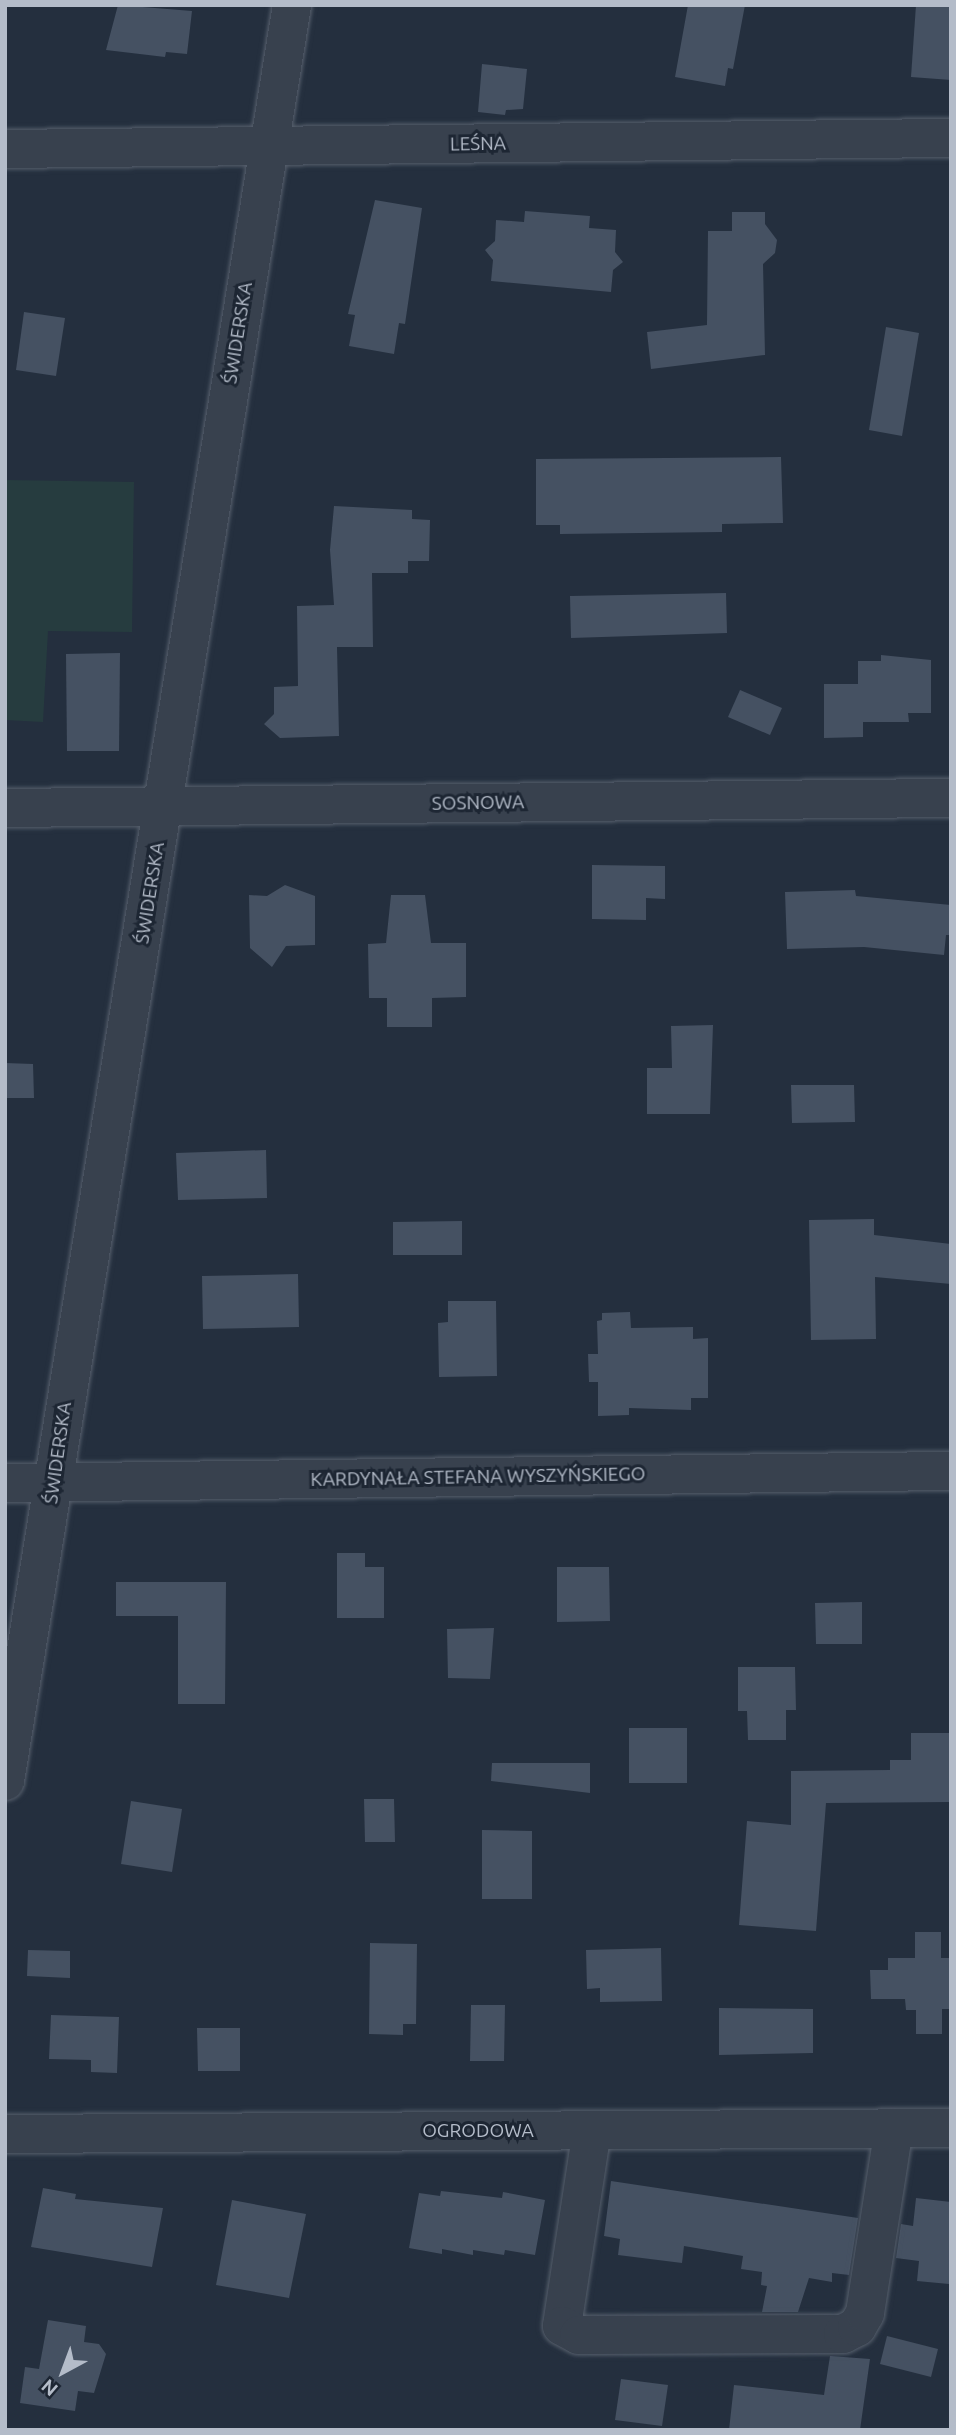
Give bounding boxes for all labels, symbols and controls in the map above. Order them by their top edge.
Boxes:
street label: LEŚNA [450,132,506,156]
street label: ŚWIDERSKA [219,280,257,386]
street label: SOSNOWA [431,791,525,815]
street label: ŚWIDERSKA [131,840,169,946]
street label: ŚWIDERSKA [40,1401,76,1505]
street label: KARDYNAŁA STEFANA WYSZYŃSKIEGO [310,1463,646,1491]
street label: OGRODOWA [422,2120,534,2142]
north arrow [28,2337,98,2407]
text: N [37,2375,62,2401]

